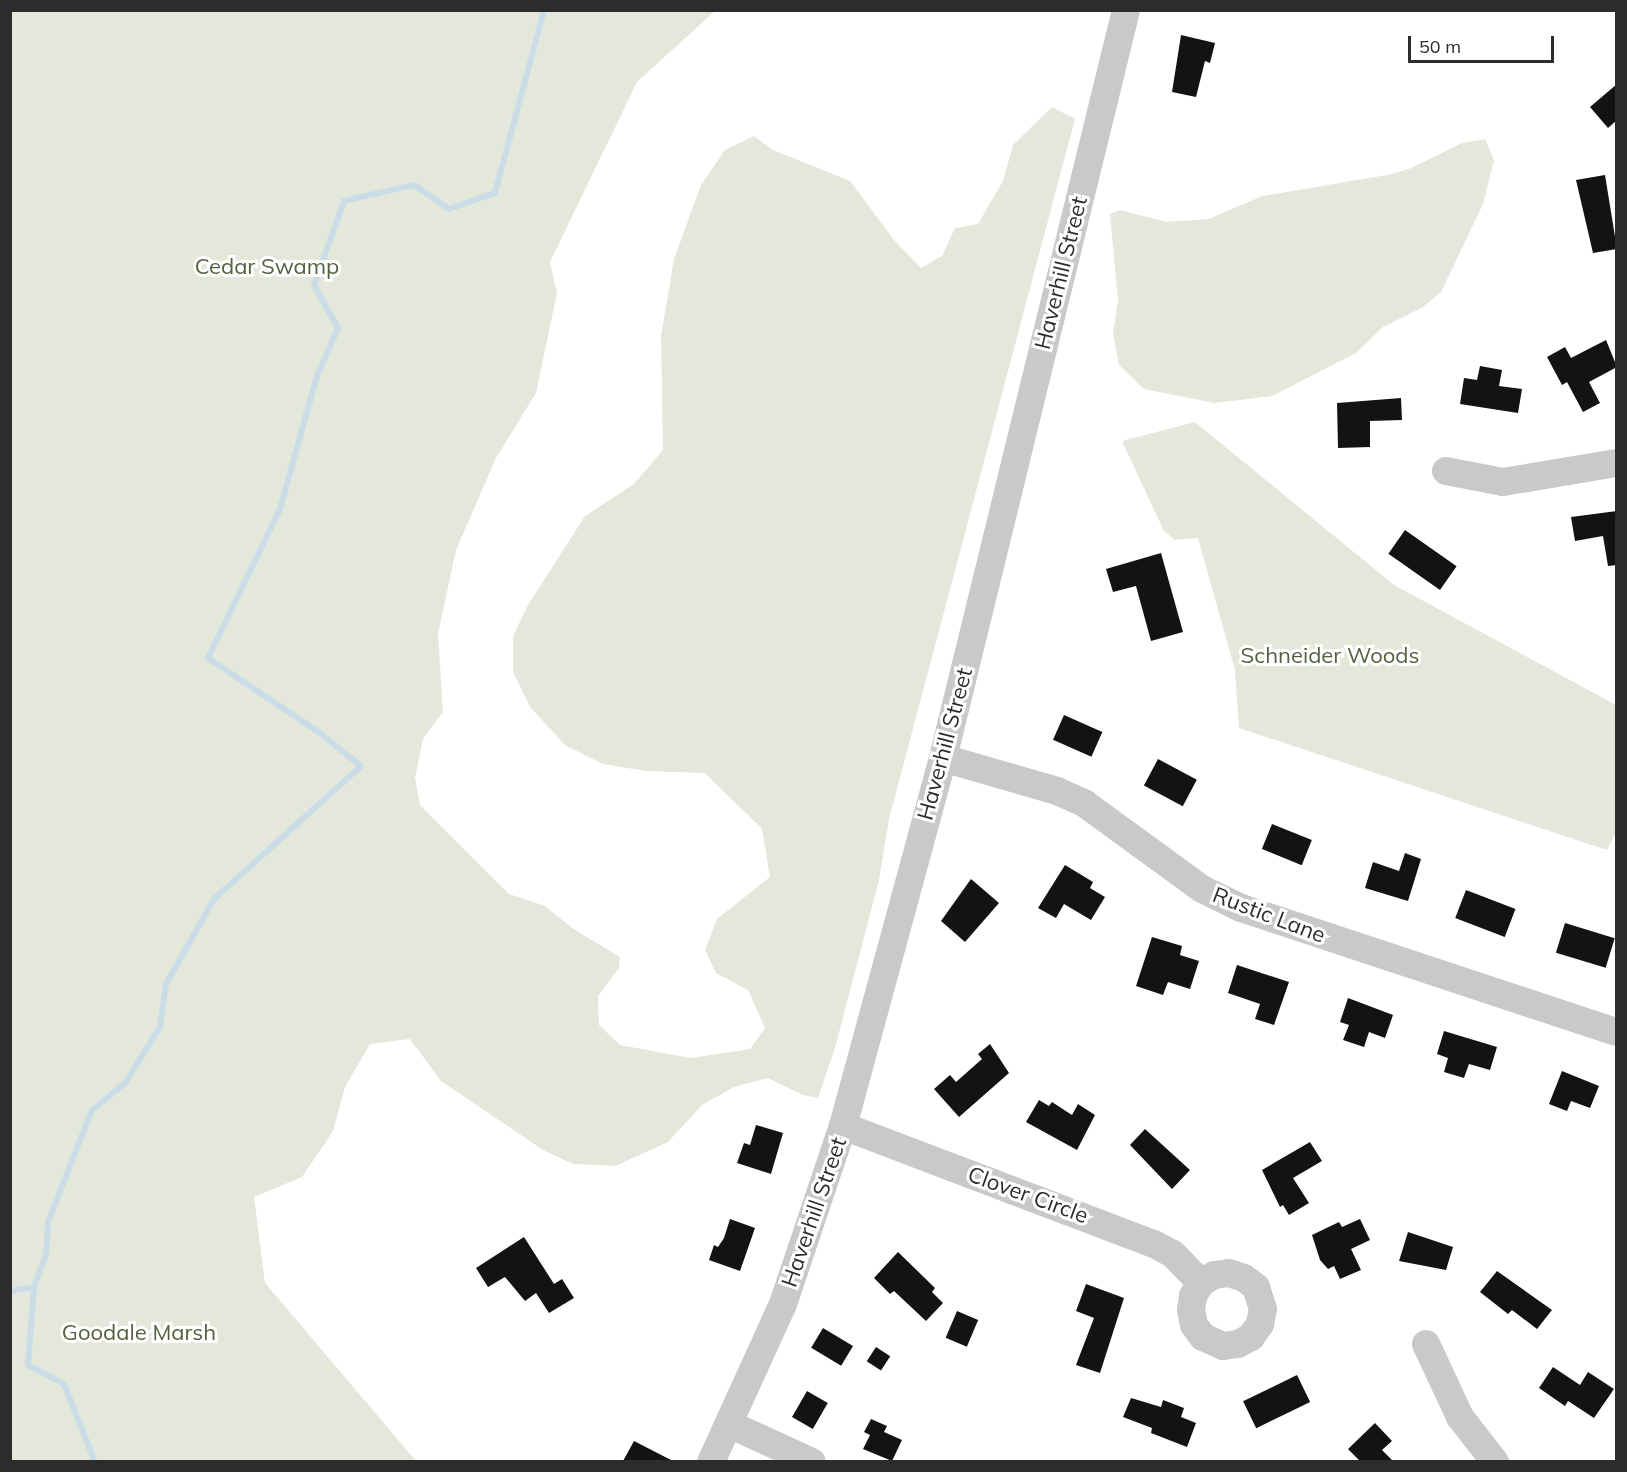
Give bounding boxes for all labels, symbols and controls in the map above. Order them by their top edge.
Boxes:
scale bar [1411,24,1556,62]
text: 50 m [1419,35,1461,58]
street label: Haverhill Street [1029,194,1093,352]
park label: Cedar Swamp [195,254,339,280]
park label: Schneider Woods [1241,643,1419,669]
street label: Haverhill Street [912,665,978,823]
street label: Rustic Lane [1209,881,1329,949]
street label: Haverhill Street [776,1134,852,1290]
street label: Clover Circle [964,1161,1092,1229]
park label: Goodale Marsh [62,1320,216,1346]

